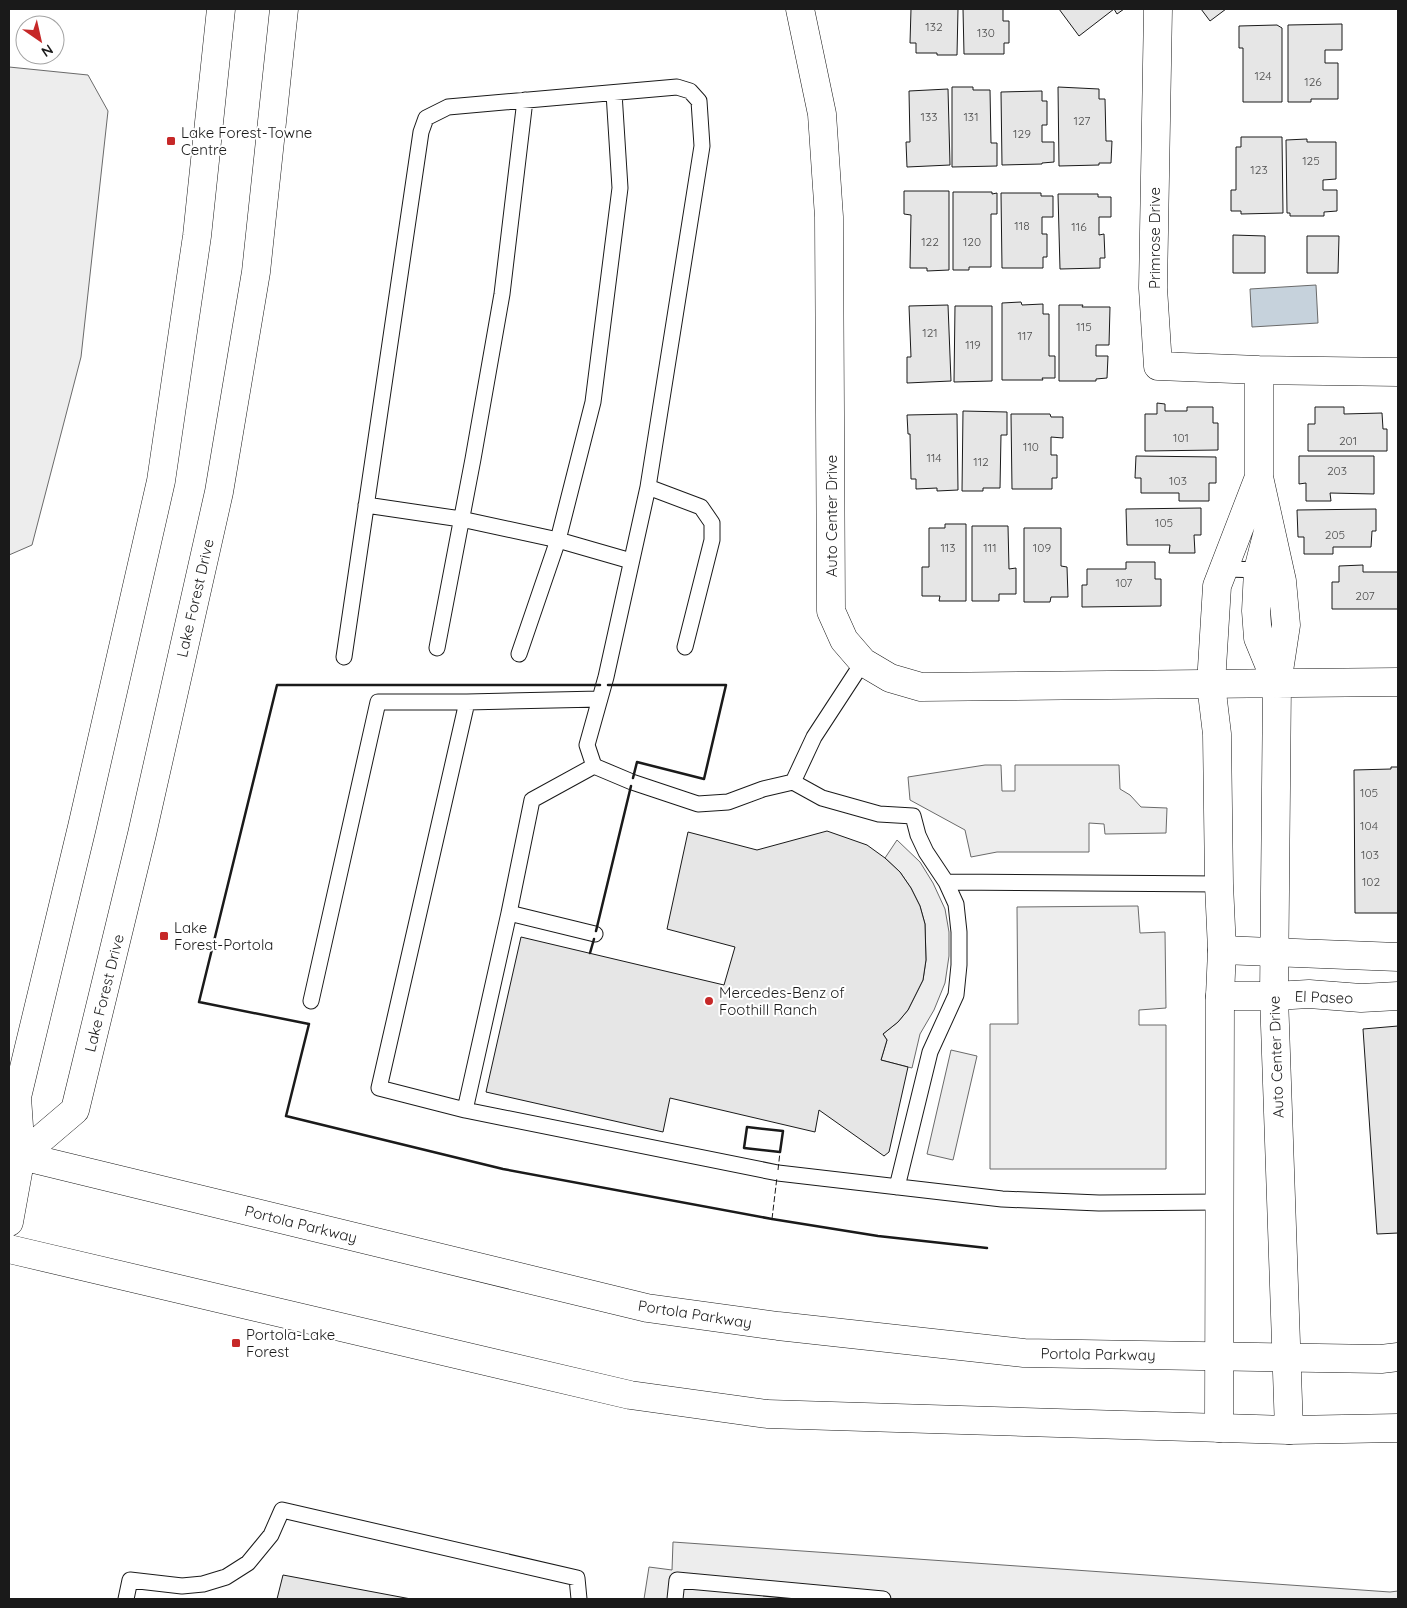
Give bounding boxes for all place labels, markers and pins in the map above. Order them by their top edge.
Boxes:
place label: Lake Forest-Towne Centre [181,123,312,159]
marker: Lake Forest-Towne Centre [165,135,177,147]
place label: Lake Forest-Portola [174,918,273,954]
marker: Lake Forest-Portola [158,930,170,942]
place label: Mercedes-Benz of Foothill Ranch [719,983,845,1019]
marker: Mercedes-Benz of Foothill Ranch [703,995,715,1007]
place label: Portola-Lake Forest [246,1325,335,1361]
marker: Portola-Lake Forest [230,1337,242,1349]

